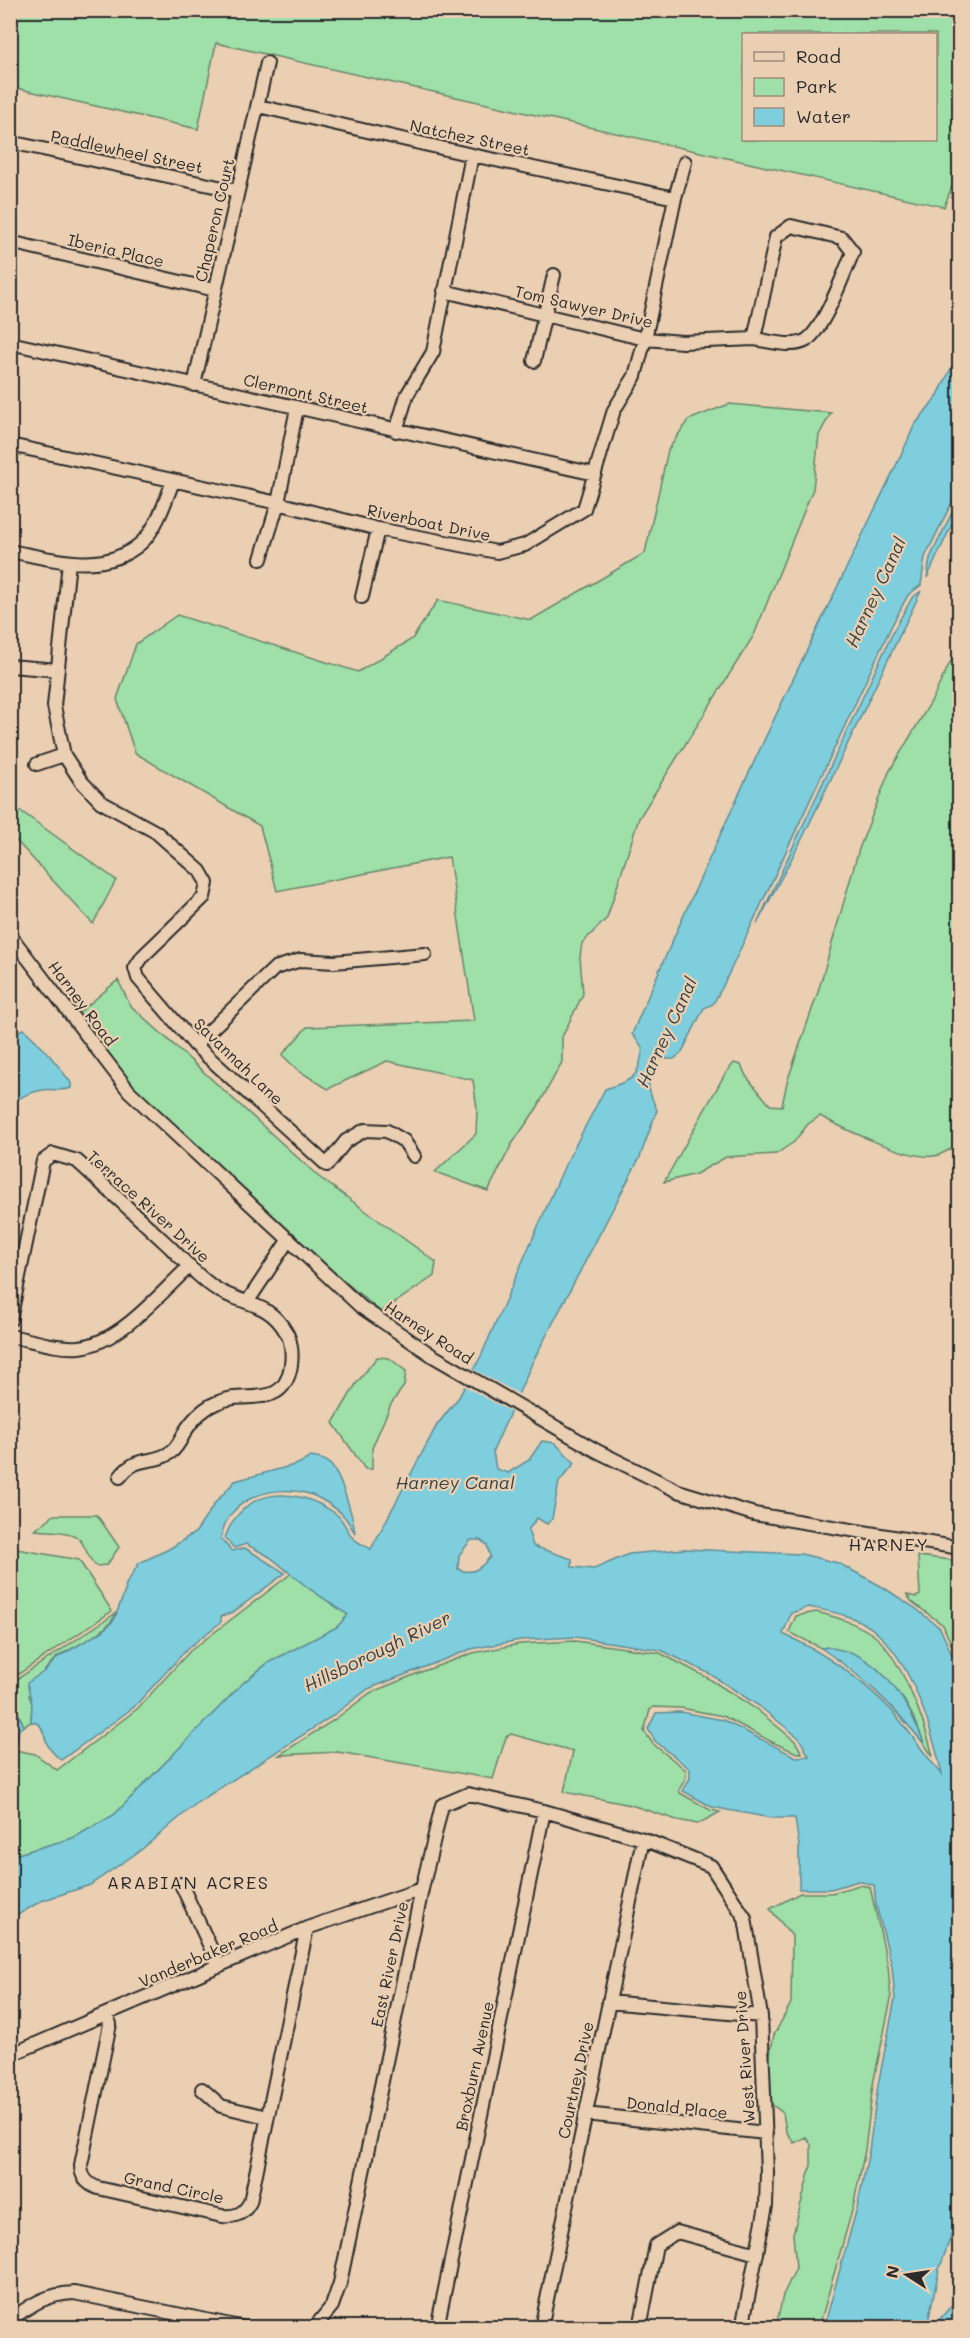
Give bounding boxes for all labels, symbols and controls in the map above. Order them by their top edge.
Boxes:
legend [742,33,937,141]
text: Road [796,44,841,68]
text: Park [796,74,837,98]
text: Water [796,104,851,128]
street label: Natchez Street [408,114,532,160]
street label: Paddlewheel Street [49,125,205,177]
street label: Chaperon Court [190,156,238,284]
street label: Iberia Place [66,229,166,271]
street label: Tom Sawyer Drive [513,280,655,332]
street label: Clermont Street [241,368,371,418]
street label: Riverboat Drive [365,499,493,545]
water label: Harney Canal [839,533,911,651]
street label: Harney Road [44,956,122,1050]
water label: Harney Canal [630,973,702,1091]
street label: Savannah Lane [190,1013,288,1109]
street label: Terrace River Drive [83,1145,215,1267]
street label: Harney Road [381,1296,477,1368]
water label: Harney Canal [395,1470,515,1494]
district label: HARNEY [848,1532,930,1556]
water label: Hillsborough River [299,1605,455,1697]
district label: ARABIAN ACRES [107,1870,269,1894]
street label: East River Drive [365,1899,413,2029]
street label: Vanderbaker Road [135,1914,281,1992]
street label: West River Drive [729,1990,759,2124]
street label: Broxburn Avenue [450,1999,498,2133]
street label: Courtney Drive [552,2019,598,2141]
street label: Donald Place [625,2091,729,2123]
street label: Grand Circle [122,2166,226,2208]
north arrow [877,2245,937,2305]
text: N [880,2264,903,2280]

